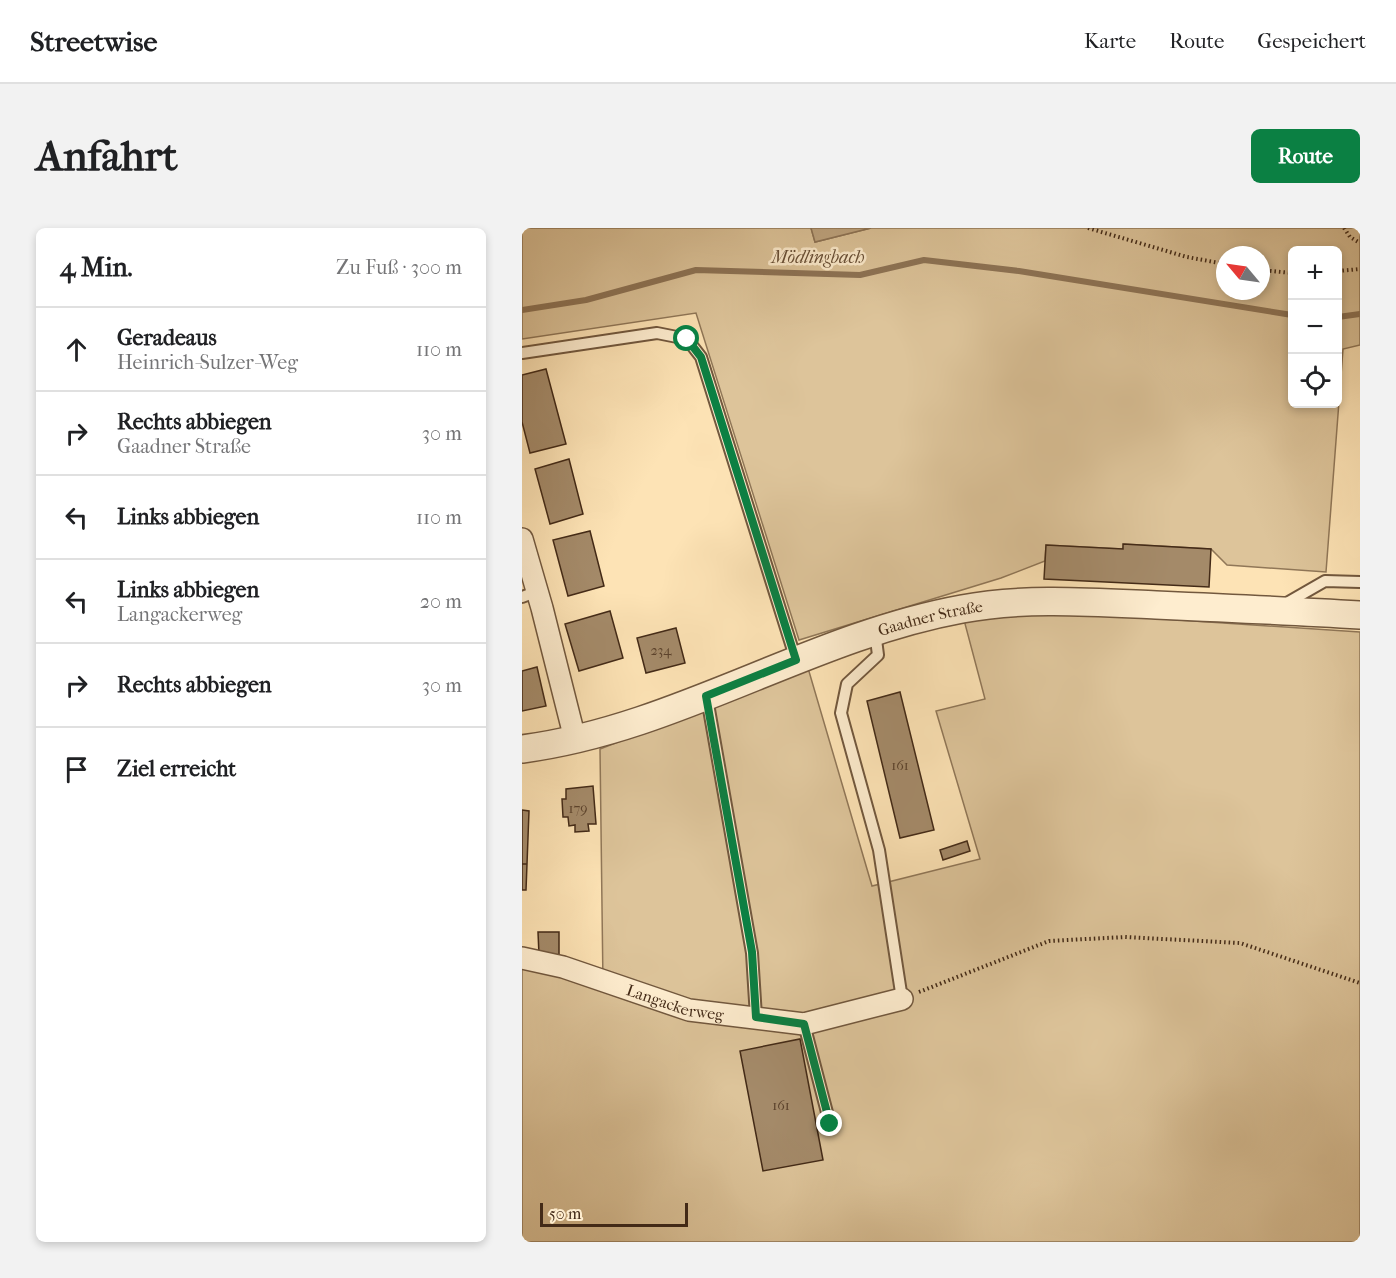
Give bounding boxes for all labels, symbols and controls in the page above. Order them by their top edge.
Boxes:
text: Streetwise [30,25,157,58]
text: Karte [1084,29,1136,53]
text: Route [1169,29,1224,53]
text: Gespeichert [1257,29,1366,53]
button: Route [1251,129,1360,183]
text: Anfahrt [36,132,178,181]
north arrow [1216,246,1270,300]
map controls [1288,246,1342,408]
button: + [1288,246,1342,300]
water label: Mödlingbach [770,247,864,268]
text: 4 Min. [60,252,133,283]
text: Zu Fuß · 300 m [336,256,462,279]
button: − [1288,300,1342,354]
text: Geradeaus [117,325,217,351]
route start [673,325,699,351]
icon: ahead [60,333,93,366]
text: 110 m [416,338,462,361]
text: Heinrich-Sulzer-Weg [117,351,298,374]
button: locate [1288,354,1342,408]
text: Rechts abbiegen [117,409,272,435]
icon: right [60,417,93,450]
text: 30 m [422,422,462,445]
text: Gaadner Straße [117,435,251,458]
icon: left [60,501,93,534]
text: Links abbiegen [117,504,259,530]
text: 110 m [416,506,462,529]
text: Links abbiegen [117,577,259,603]
icon: left [60,585,93,618]
text: 20 m [420,590,462,613]
street label: Gaadner Straße [876,597,984,640]
text: Langackerweg [117,603,242,626]
house number: 234 [650,642,672,659]
icon: right [60,669,93,702]
text: Rechts abbiegen [117,672,272,698]
text: 30 m [422,674,462,697]
icon: arrive [60,753,93,786]
text: Ziel erreicht [117,756,236,782]
house number: 161 [891,757,909,774]
house number: 179 [568,800,588,817]
street label: Langackerweg [624,980,725,1024]
house number: 161 [772,1097,790,1114]
route end [816,1110,842,1136]
scale bar [540,1200,688,1228]
text: 50 m [549,1204,581,1223]

